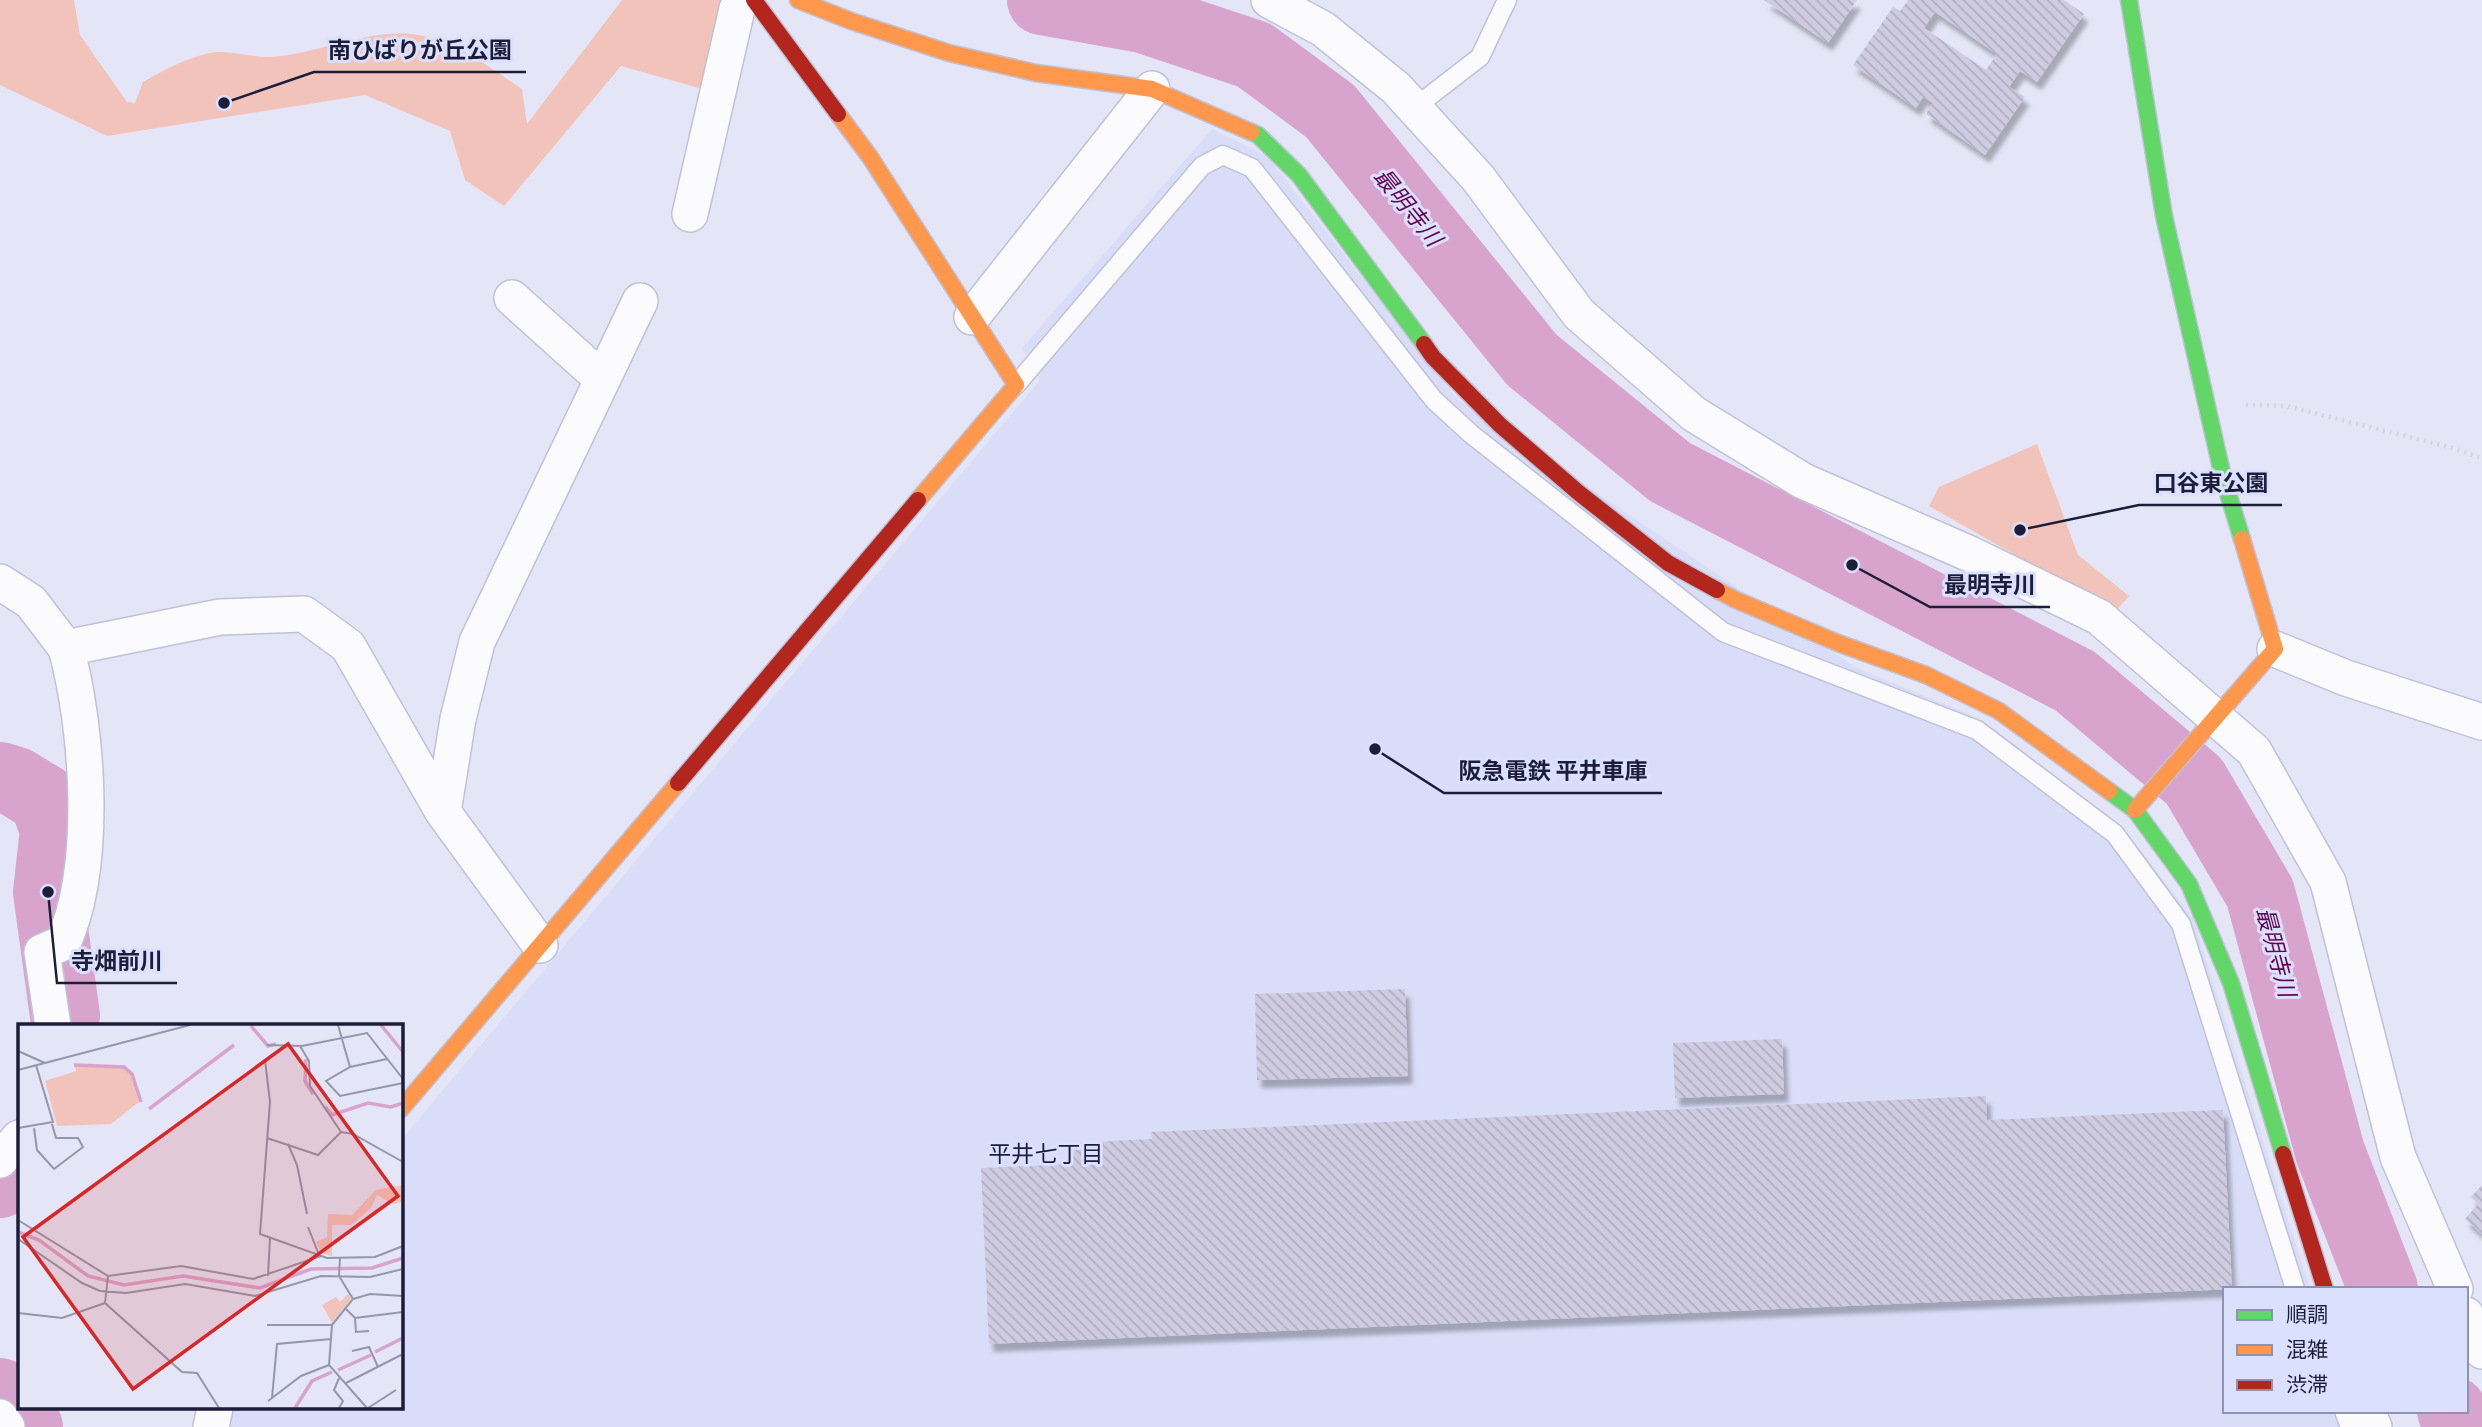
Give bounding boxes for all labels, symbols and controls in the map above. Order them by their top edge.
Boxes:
callout: 南ひばりが丘公園 [314,28,526,72]
text: 南ひばりが丘公園 [328,36,512,63]
water label: 最明寺川 [1369,162,1450,253]
callout: 口谷東公園 [2139,461,2282,505]
text: 口谷東公園 [2154,469,2269,496]
callout: 最明寺川 [1930,563,2050,607]
text: 最明寺川 [1944,571,2036,598]
callout: 阪急電鉄 平井車庫 [1444,749,1662,793]
text: 阪急電鉄 平井車庫 [1458,757,1648,784]
water label: 最明寺川 [2252,904,2302,1003]
callout: 寺畑前川 [57,939,177,983]
text: 寺畑前川 [71,947,163,974]
inset map [18,1024,402,1410]
district label: 平井七丁目 [989,1140,1104,1167]
legend [2223,1287,2468,1413]
text: 順調 [2286,1302,2328,1327]
text: 混雑 [2286,1337,2328,1362]
text: 渋滞 [2286,1372,2328,1397]

